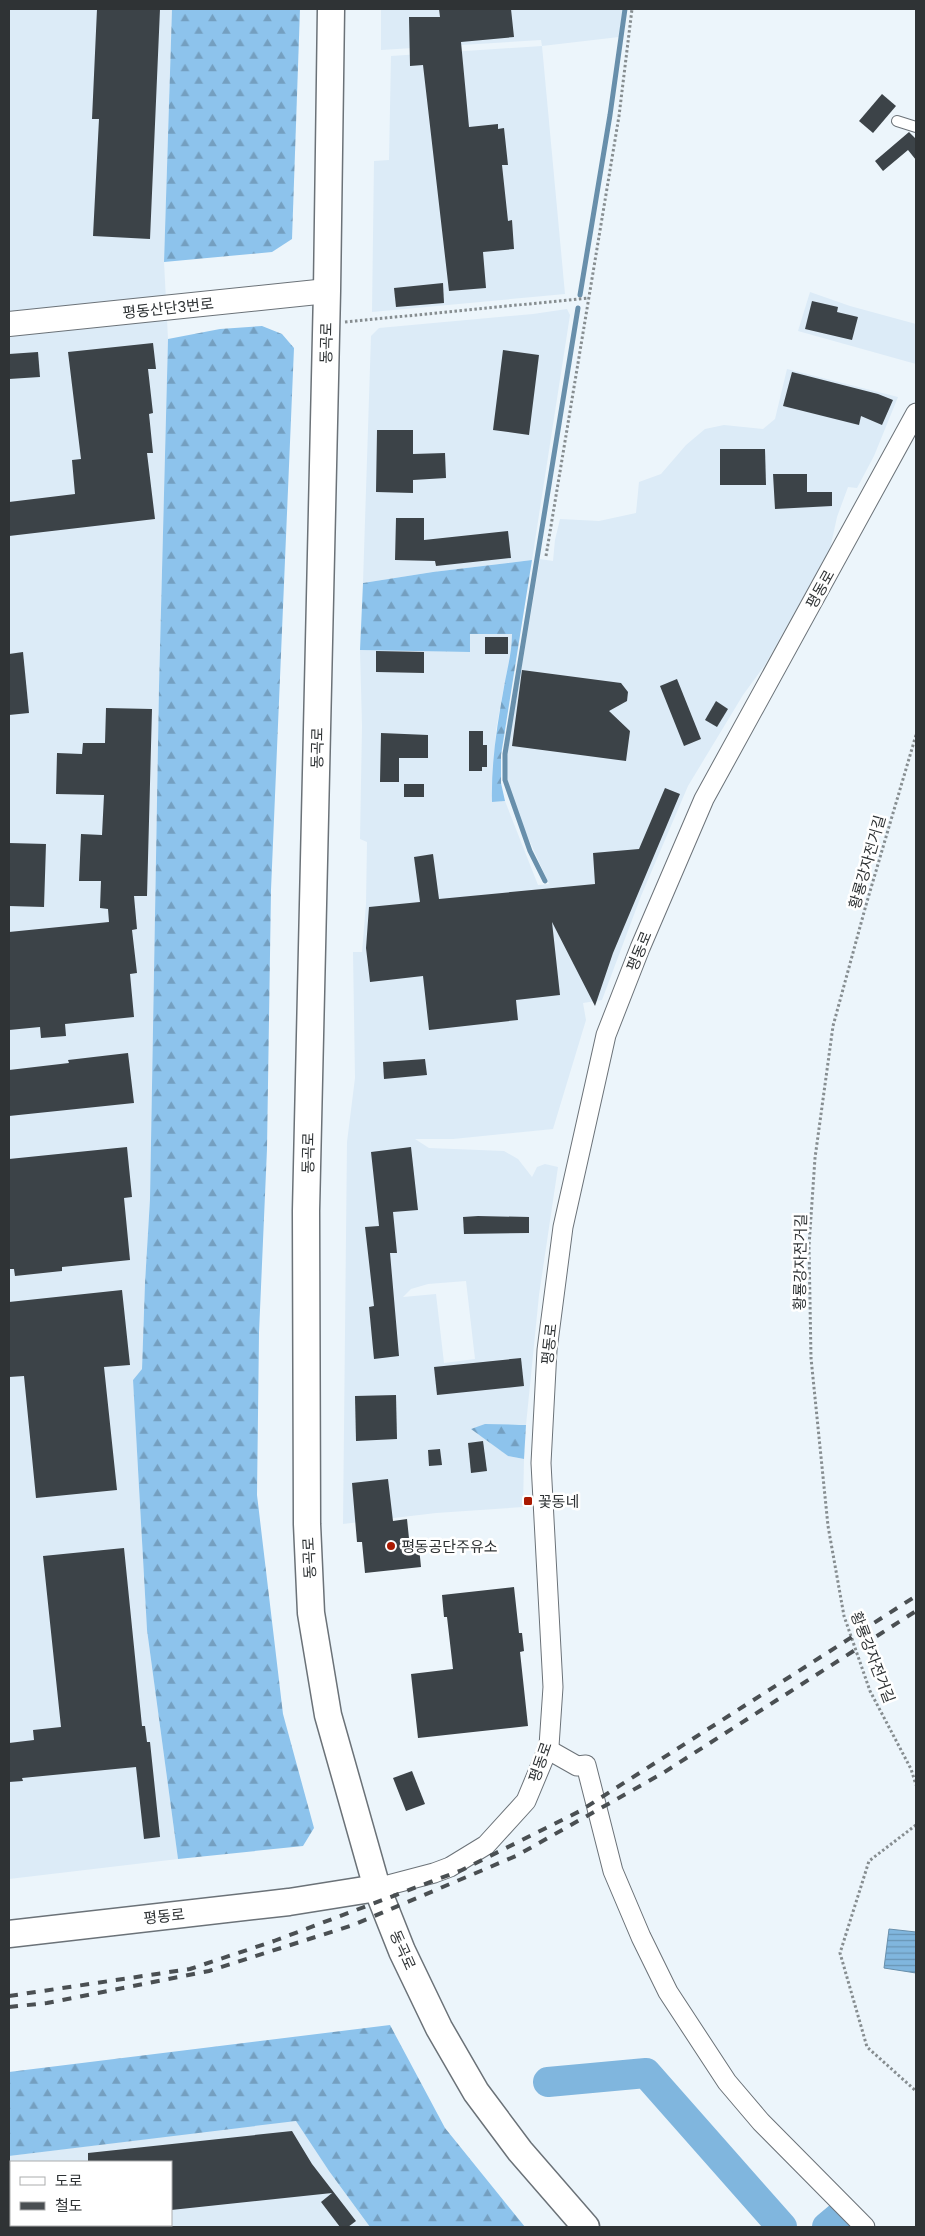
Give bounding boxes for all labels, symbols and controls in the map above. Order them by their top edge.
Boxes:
street label: 평동산단3번로 [121,293,215,323]
street label: 동곡로 [315,322,337,364]
street label: 평동로 [801,566,839,612]
street label: 동곡로 [306,727,328,769]
street label: 황룡강자전거길 [844,813,890,911]
street label: 평동로 [622,928,656,974]
street label: 동곡로 [297,1132,319,1174]
street label: 황룡강자전거길 [789,1214,811,1310]
street label: 평동로 [536,1322,562,1366]
place label: 꽃동네 [538,1491,579,1512]
marker: 꽃동네 [522,1495,534,1507]
place label: 평동공단주유소 [401,1536,498,1557]
street label: 동곡로 [297,1537,321,1579]
marker: 평동공단주유소 [385,1540,397,1552]
street label: 황룡강자전거길 [846,1608,900,1706]
street label: 평동로 [523,1739,557,1785]
street label: 평동로 [142,1903,186,1929]
street label: 동곡로 [385,1927,421,1973]
legend [10,2161,172,2226]
text: 도로 [55,2170,83,2191]
text: 철도 [55,2195,83,2216]

